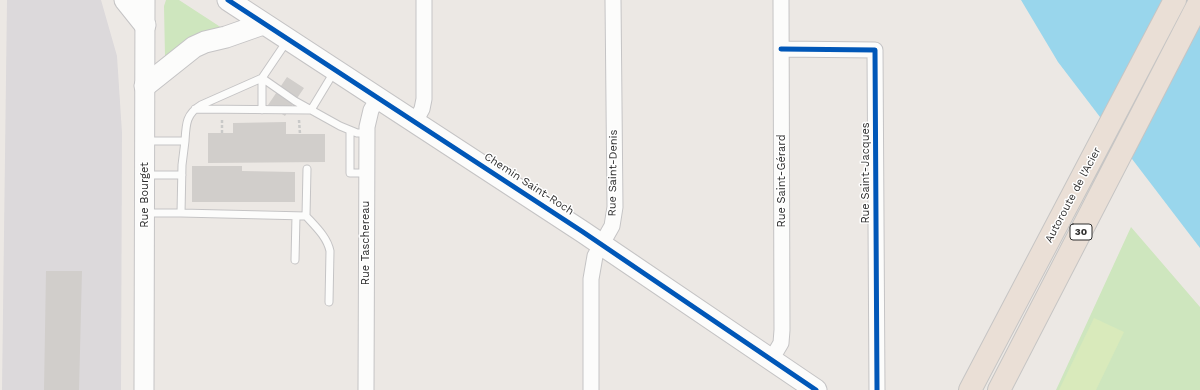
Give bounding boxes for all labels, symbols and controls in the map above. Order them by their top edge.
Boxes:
street label: Rue Saint-Jacques [859,122,873,224]
street label: Rue Saint-Denis [606,129,620,217]
street label: Rue Saint-Gérard [775,134,789,228]
street label: Autoroute de l'Acier [1042,145,1104,245]
street label: Chemin Saint-Roch [482,150,576,218]
street label: Rue Bourget [138,162,152,228]
street label: Rue Taschereau [359,201,373,285]
road number: 30 [1070,224,1092,240]

